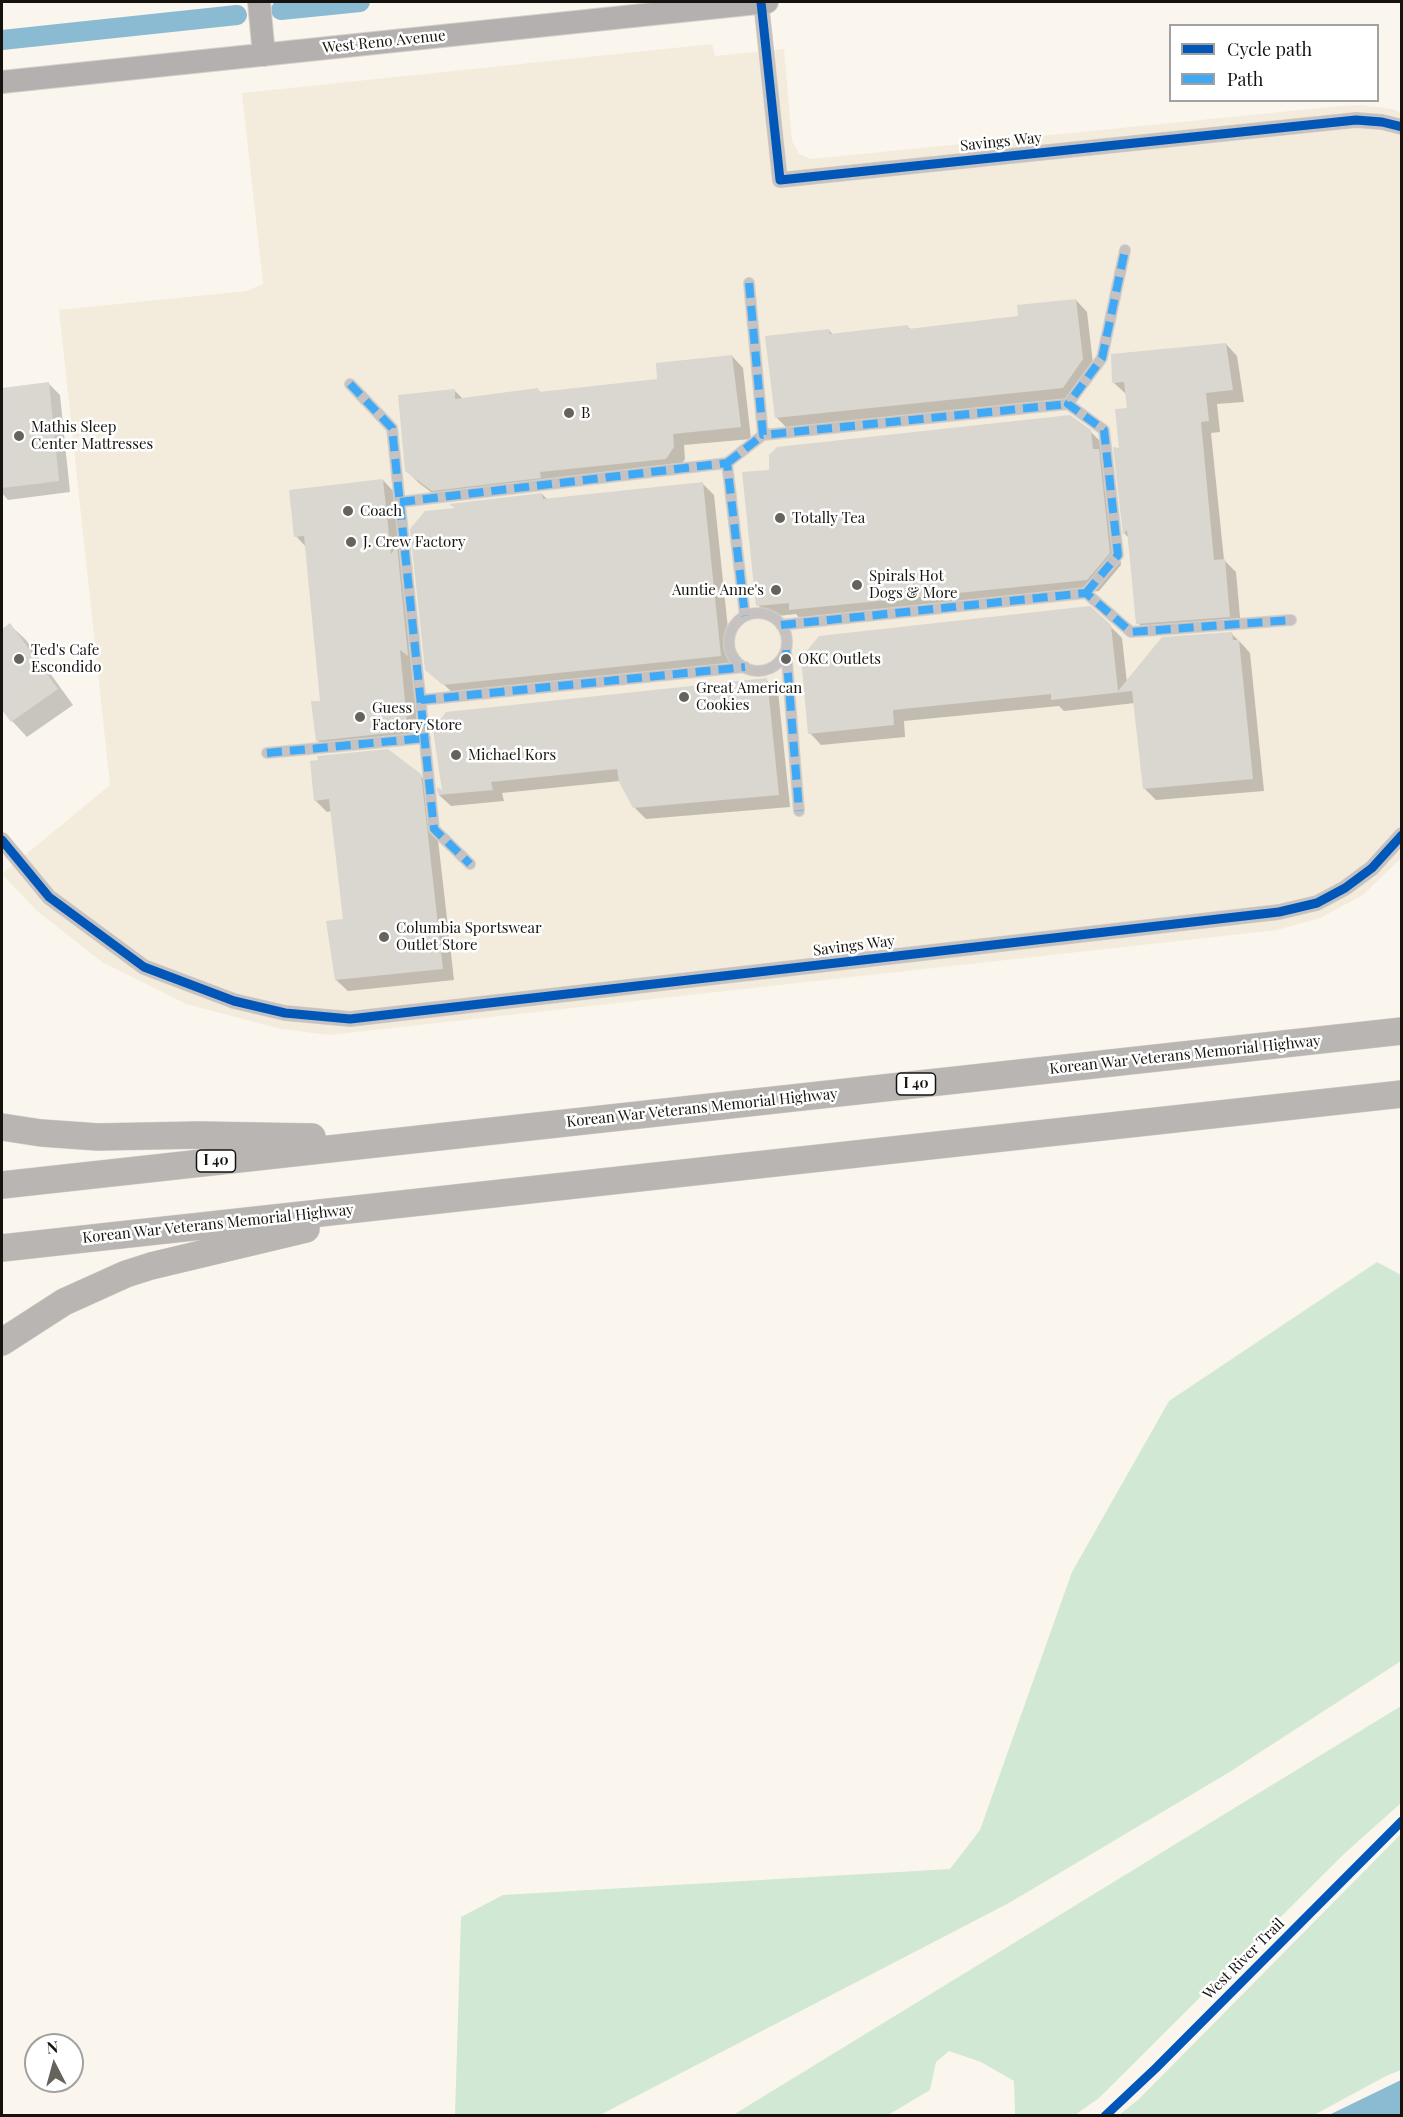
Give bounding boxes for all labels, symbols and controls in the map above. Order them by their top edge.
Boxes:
legend [1169,24,1379,102]
street label: West Reno Avenue [322,27,446,57]
text: Cycle path [1227,37,1312,61]
text: Path [1227,67,1263,91]
street label: Savings Way [959,129,1043,155]
place label: B [581,404,590,422]
marker: B [562,406,576,420]
place label: Mathis Sleep Center Mattresses [31,418,153,453]
marker: Mathis Sleep Center Mattresses [12,429,26,443]
place label: Coach [360,502,402,520]
marker: Coach [341,504,355,518]
place label: Totally Tea [792,509,865,527]
marker: Totally Tea [773,511,787,525]
place label: J. Crew Factory [363,533,466,551]
marker: J. Crew Factory [344,535,358,549]
place label: Spirals Hot Dogs & More [869,567,958,602]
marker: Spirals Hot Dogs & More [850,578,864,592]
place label: Auntie Anne's [672,581,764,599]
marker: Auntie Anne's [769,583,783,597]
place label: Ted's Cafe Escondido [31,641,101,676]
place label: OKC Outlets [798,650,881,668]
marker: Ted's Cafe Escondido [12,652,26,666]
marker: OKC Outlets [779,652,793,666]
place label: Great American Cookies [696,679,802,714]
marker: Great American Cookies [677,690,691,704]
place label: Guess Factory Store [372,699,462,734]
marker: Guess Factory Store [353,710,367,724]
place label: Michael Kors [468,746,556,764]
marker: Michael Kors [449,748,463,762]
place label: Columbia Sportswear Outlet Store [396,919,542,954]
marker: Columbia Sportswear Outlet Store [377,930,391,944]
street label: Savings Way [812,932,896,960]
street label: Korean War Veterans Memorial Highway [1048,1032,1322,1078]
road number: I 40 [896,1073,936,1095]
street label: Korean War Veterans Memorial Highway [565,1085,839,1131]
road number: I 40 [196,1150,236,1172]
street label: Korean War Veterans Memorial Highway [81,1201,355,1247]
street label: West River Trail [1200,1915,1288,2003]
north arrow [24,2033,84,2093]
text: N [45,2036,59,2058]

